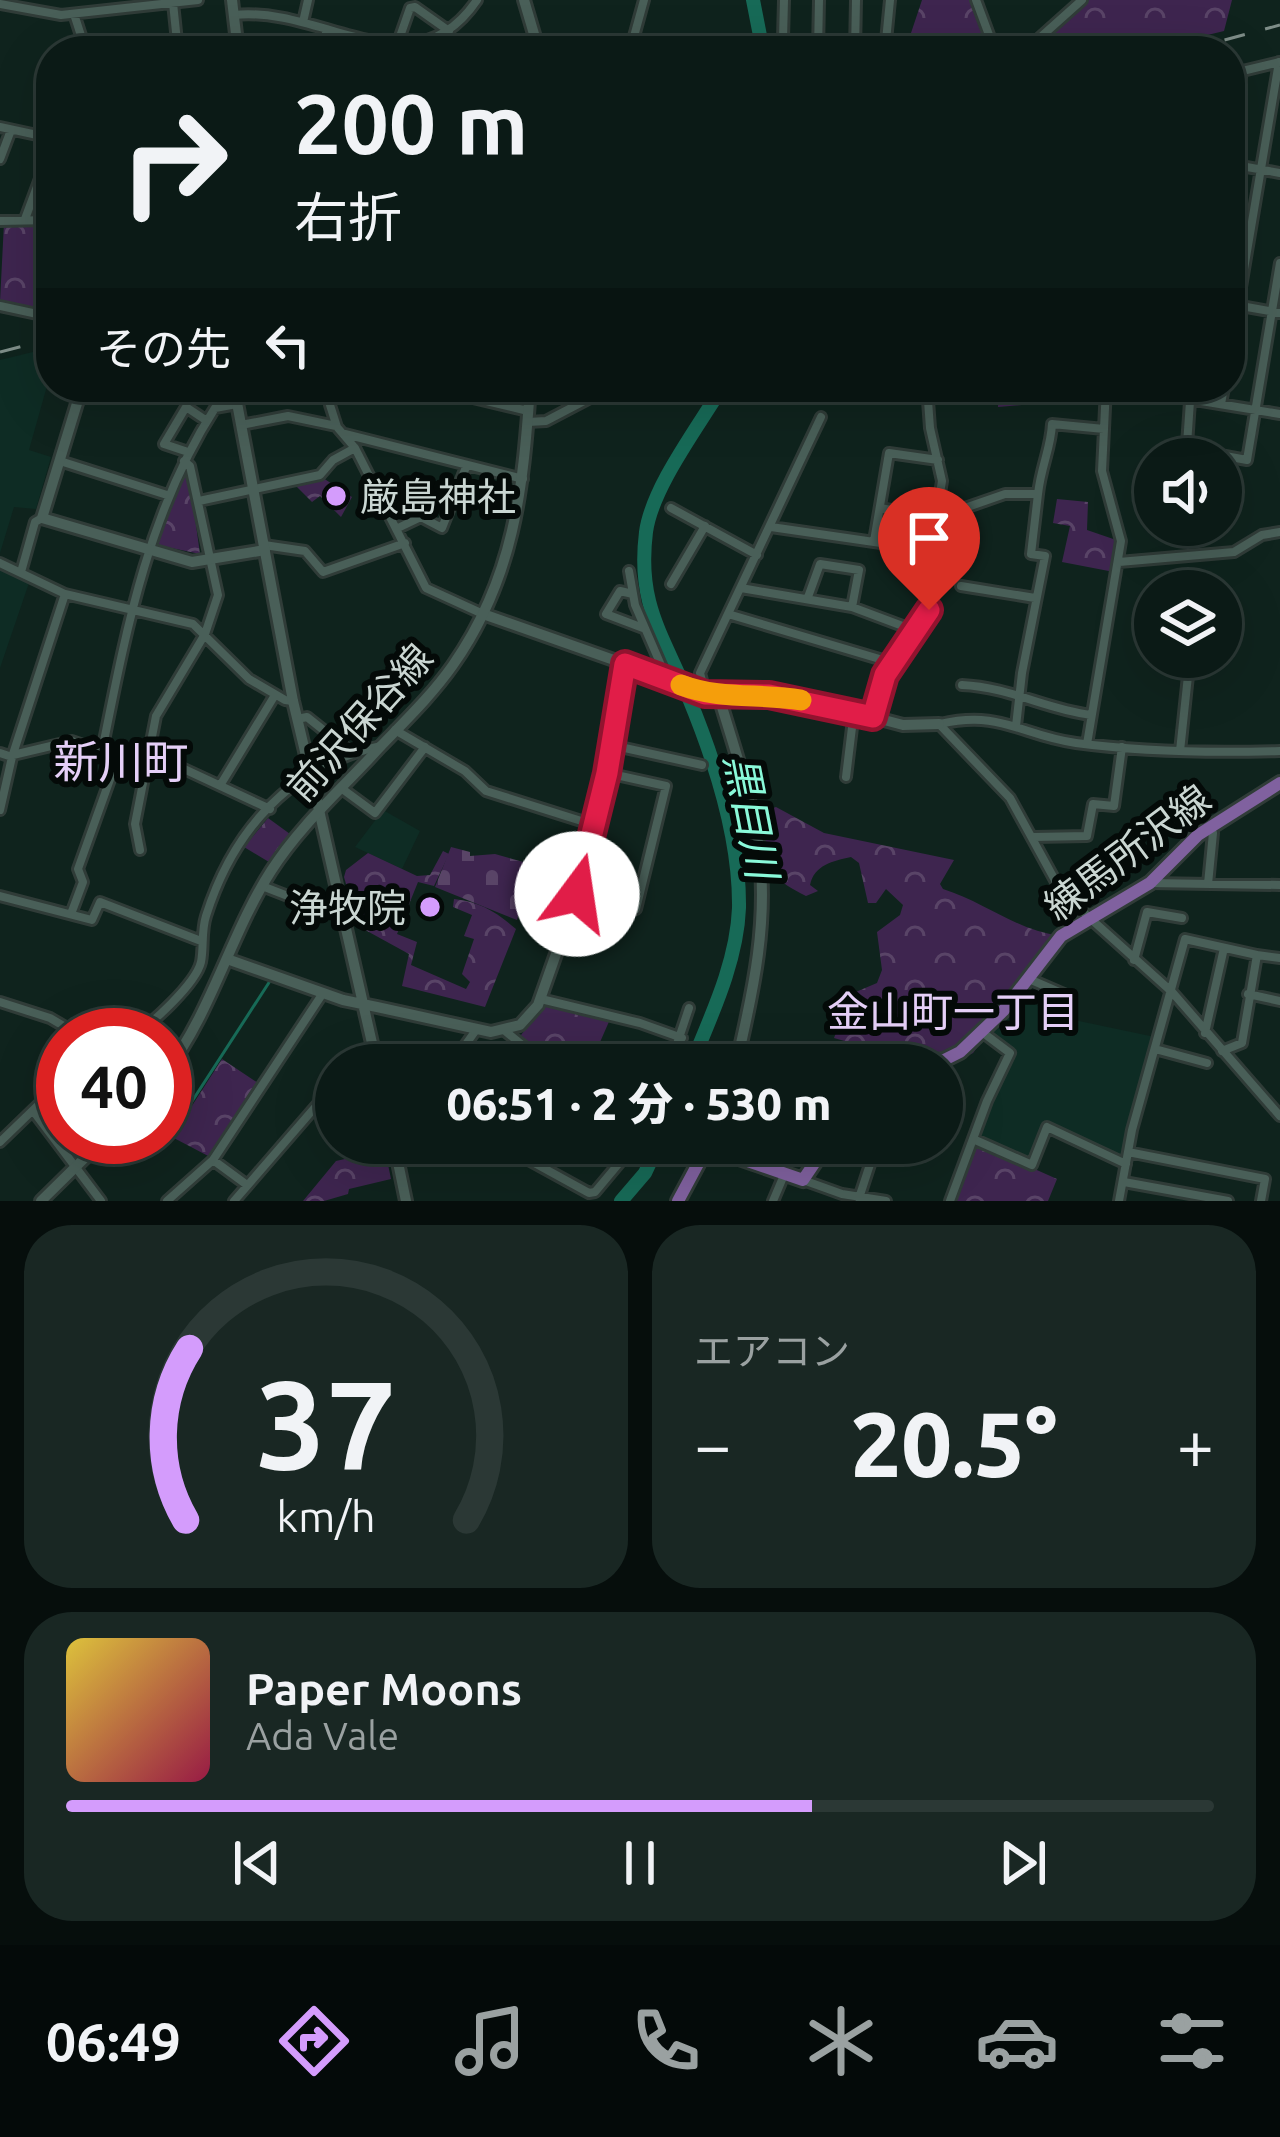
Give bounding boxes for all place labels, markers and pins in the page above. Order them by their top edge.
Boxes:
place label: 厳島神社 [360,475,516,518]
marker: 厳島神社 [323,483,349,509]
pin [878,487,980,610]
place label: 浄牧院 [289,886,406,929]
marker: 浄牧院 [417,894,443,920]

